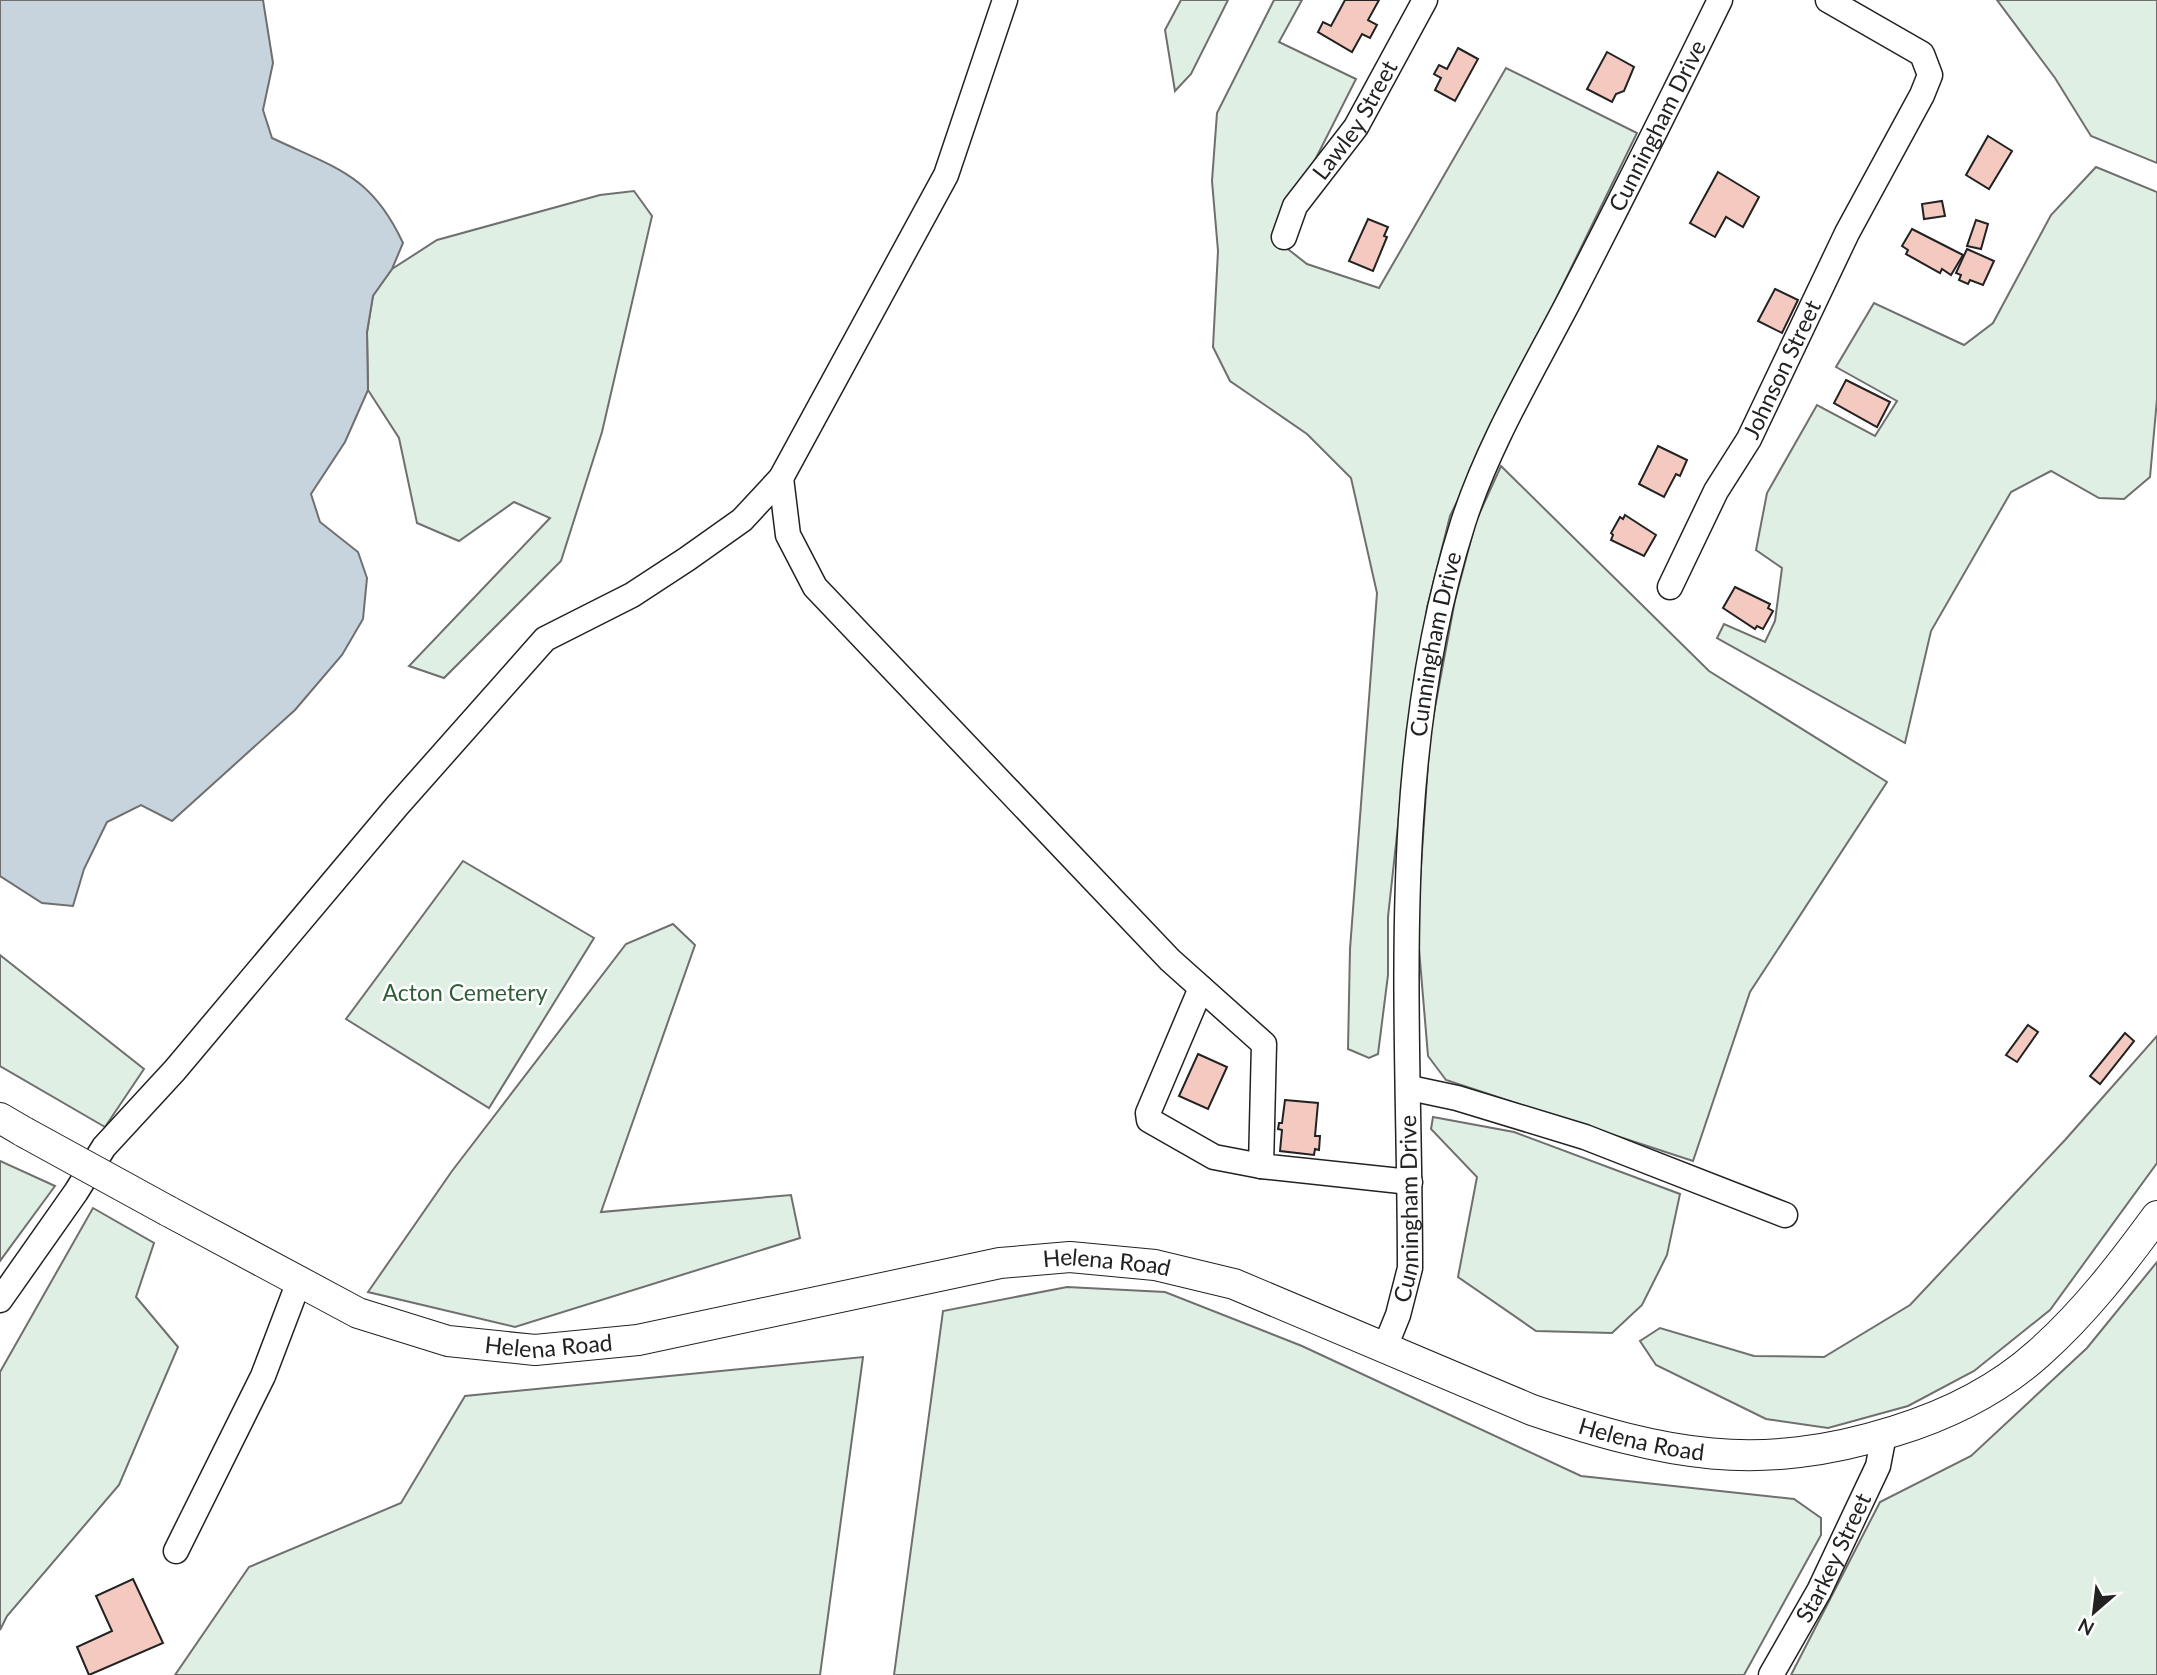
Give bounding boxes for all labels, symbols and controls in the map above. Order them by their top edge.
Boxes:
street label: Cunningham Drive [1602,35,1711,216]
street label: Lawley Street [1306,55,1403,185]
street label: Johnson Street [1736,294,1826,443]
street label: Cunningham Drive [1403,548,1467,738]
park label: Acton Cemetery [382,978,548,1006]
street label: Cunningham Drive [1387,1115,1424,1305]
street label: Helena Road [1042,1242,1174,1281]
street label: Helena Road [483,1328,614,1363]
street label: Helena Road [1576,1411,1706,1466]
street label: Starkey Street [1789,1488,1877,1627]
north arrow [2059,1577,2129,1647]
text: N [2074,1614,2098,1641]

